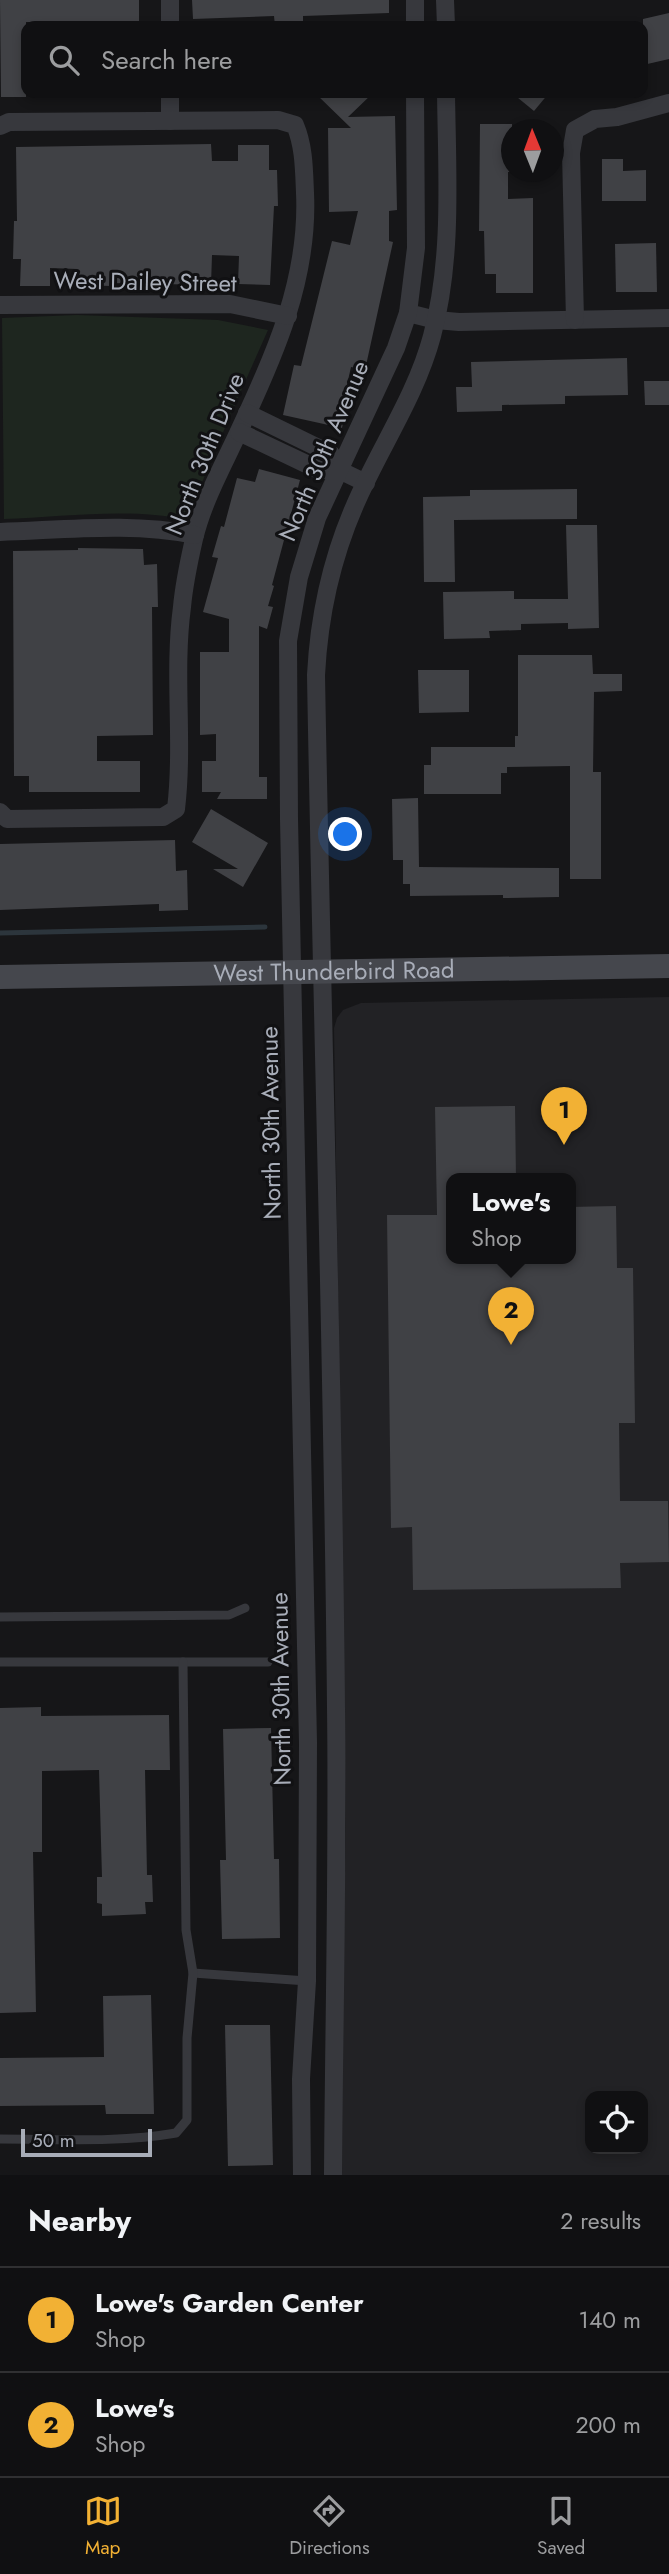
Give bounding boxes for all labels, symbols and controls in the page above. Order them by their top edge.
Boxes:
search box [21,21,648,98]
icon: search [45,41,83,79]
text: Search here [101,41,233,79]
north arrow [501,119,564,182]
street label: West Dailey Street [53,262,237,301]
street label: North 30th Avenue [270,355,377,547]
street label: North 30th Drive [156,368,253,540]
your location [328,817,362,851]
street label: West Thunderbird Road [213,952,455,990]
street label: North 30th Avenue [251,1026,290,1220]
pin: 1 [541,1087,587,1145]
popup [446,1173,576,1264]
text: Lowe's [471,1183,551,1221]
text: Shop [471,1221,522,1255]
pin: 2 [488,1287,534,1345]
street label: North 30th Avenue [261,1592,300,1786]
map controls [585,2091,648,2154]
button: locate [585,2091,648,2154]
scale bar [21,2126,152,2158]
text: 50 m [32,2127,75,2154]
text: Nearby [28,2199,131,2242]
text: 2 results [560,2204,641,2238]
text: Lowe's Garden Center [95,2284,364,2322]
text: 1 [45,2303,57,2337]
text: 140 m [579,2303,641,2337]
text: Shop [95,2322,145,2356]
text: Lowe's [95,2389,174,2427]
text: 2 [43,2408,59,2442]
text: 200 m [575,2408,641,2442]
text: Shop [95,2427,145,2461]
tab: Map [84,2492,122,2561]
tab: Directions [289,2492,370,2561]
tab: Saved [537,2492,585,2561]

